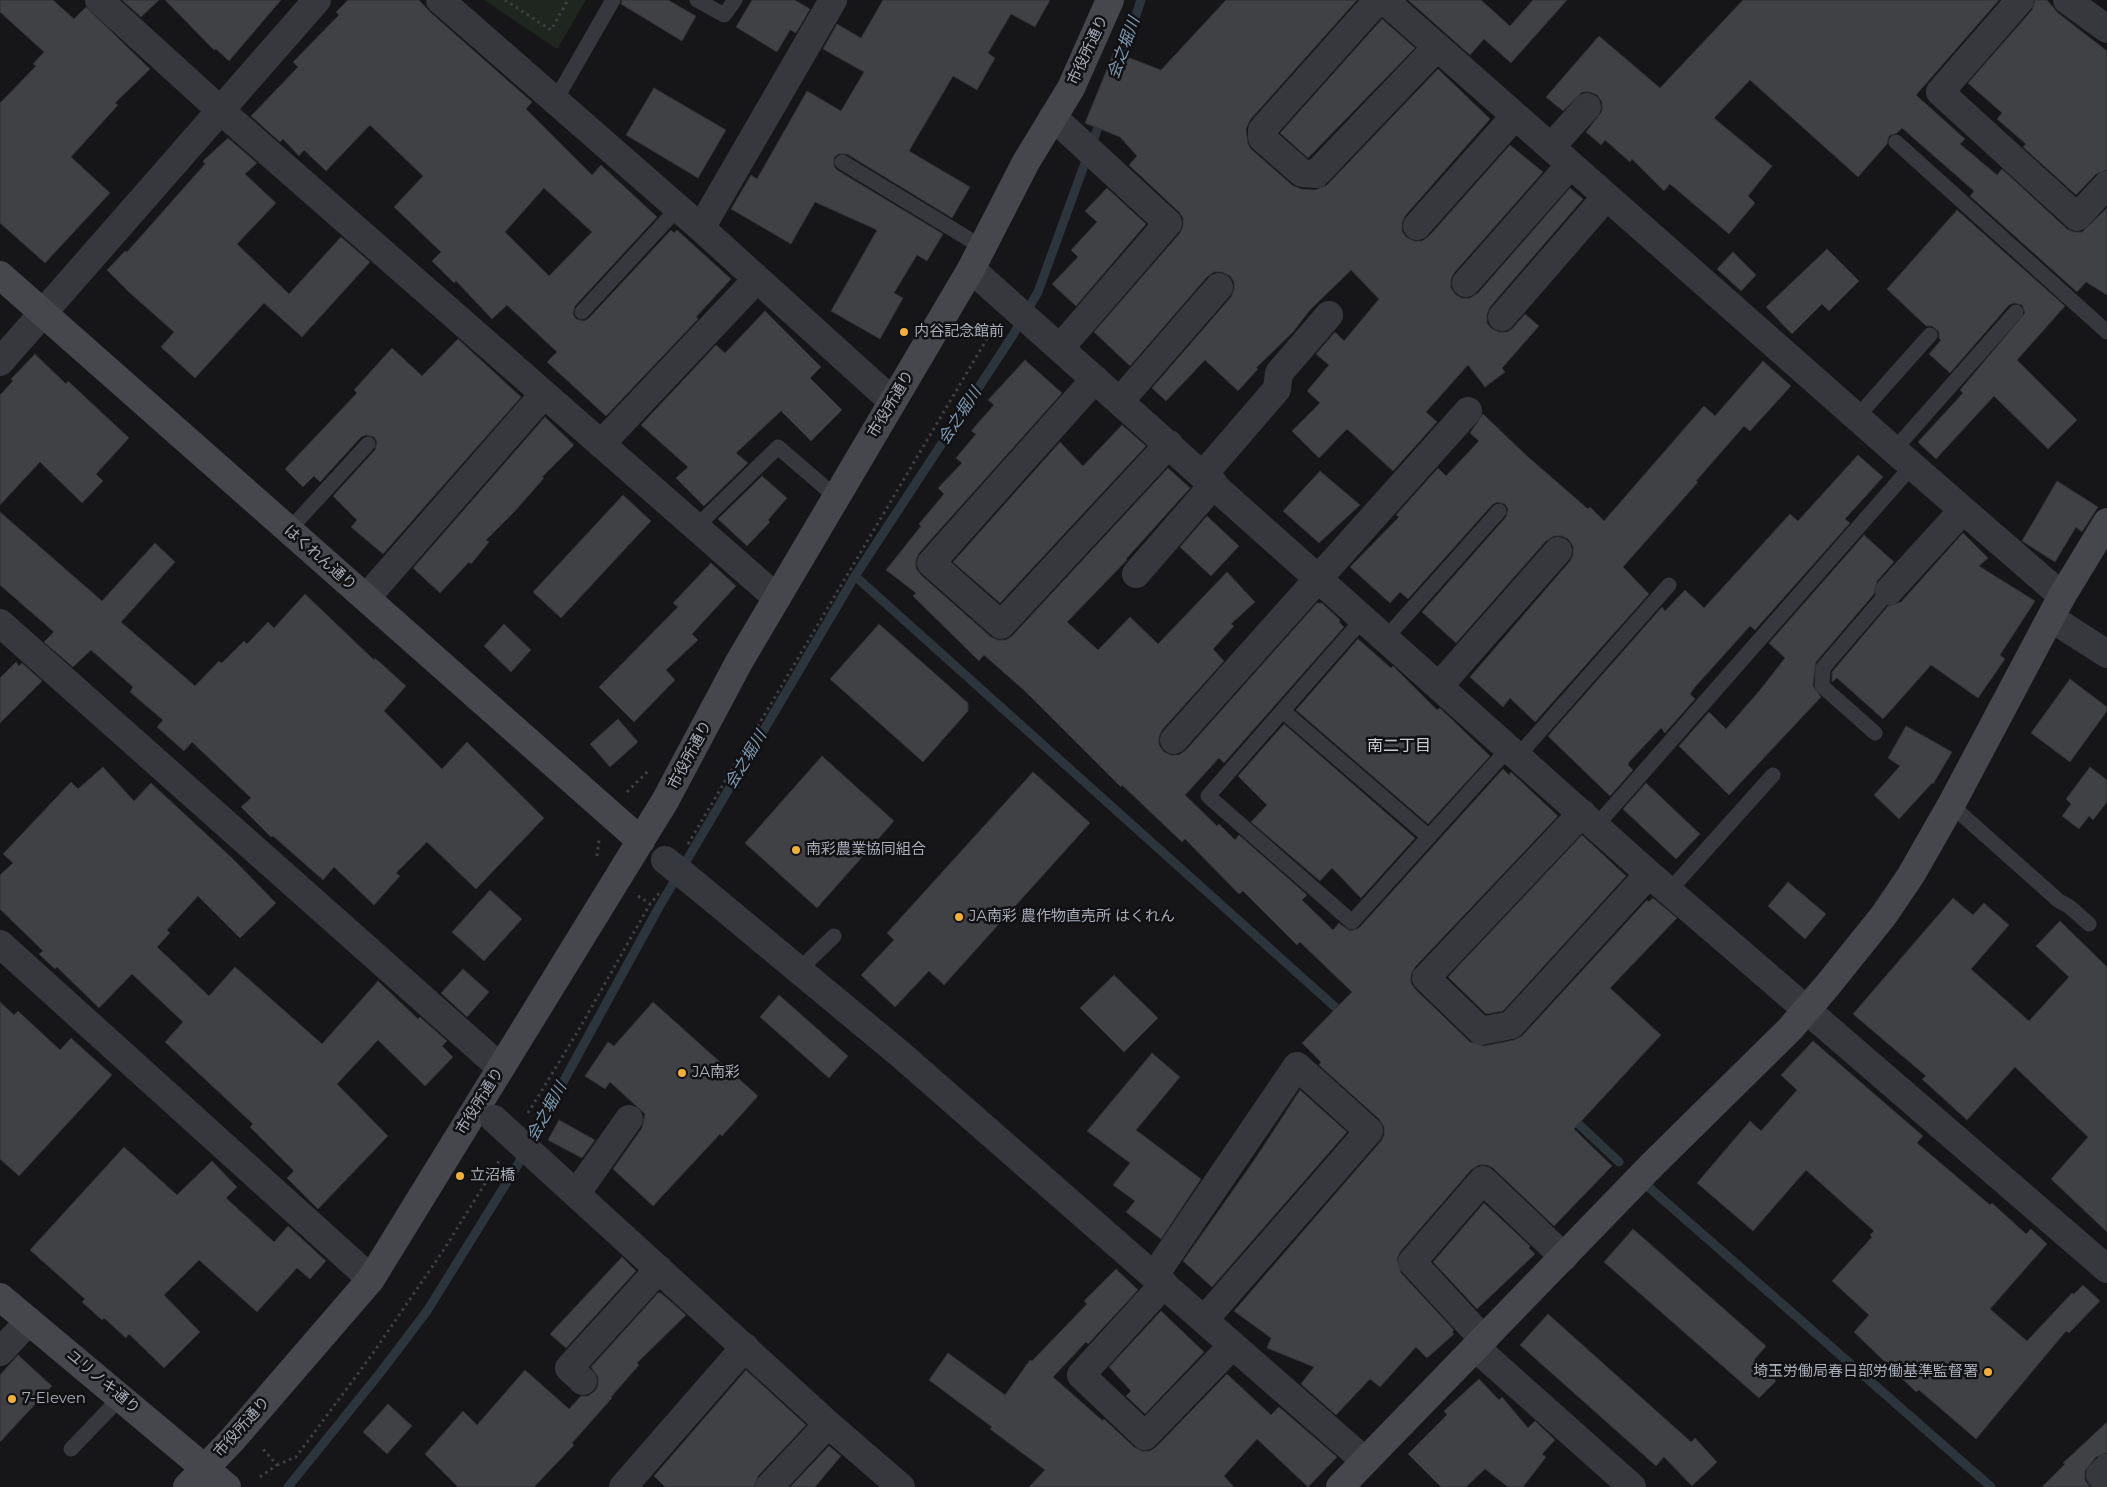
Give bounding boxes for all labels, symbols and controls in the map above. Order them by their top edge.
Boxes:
street label: 市役所通り [1064,12,1112,88]
water label: 会之堀川 [1104,15,1144,81]
place label: 内谷記念館前 [914,323,1004,341]
marker: 内谷記念館前 [898,326,910,338]
street label: 市役所通り [864,367,918,441]
water label: 会之堀川 [935,384,985,448]
street label: はくれん通り [280,522,360,594]
street label: 市役所通り [664,718,716,792]
water label: 会之堀川 [721,728,771,792]
district label: 南二丁目 [1367,736,1431,756]
place label: 南彩農業協同組合 [806,841,926,859]
marker: 南彩農業協同組合 [790,844,802,856]
place label: JA南彩 農作物直売所 はくれん [969,908,1175,926]
marker: JA南彩 農作物直売所 はくれん [953,911,965,923]
street label: 市役所通り [452,1064,508,1138]
place label: JA南彩 [692,1064,740,1082]
marker: JA南彩 [676,1067,688,1079]
water label: 会之堀川 [523,1079,571,1145]
place label: 立沼橋 [470,1167,515,1185]
marker: 立沼橋 [454,1170,466,1182]
street label: ユリノキ通り [63,1346,143,1418]
place label: 埼玉労働局春日部労働基準監督署 [1753,1363,1978,1381]
marker: 埼玉労働局春日部労働基準監督署 [1982,1366,1994,1378]
place label: 7-Eleven [22,1390,86,1408]
marker: 7-Eleven [6,1393,18,1405]
street label: 市役所通り [210,1393,274,1461]

